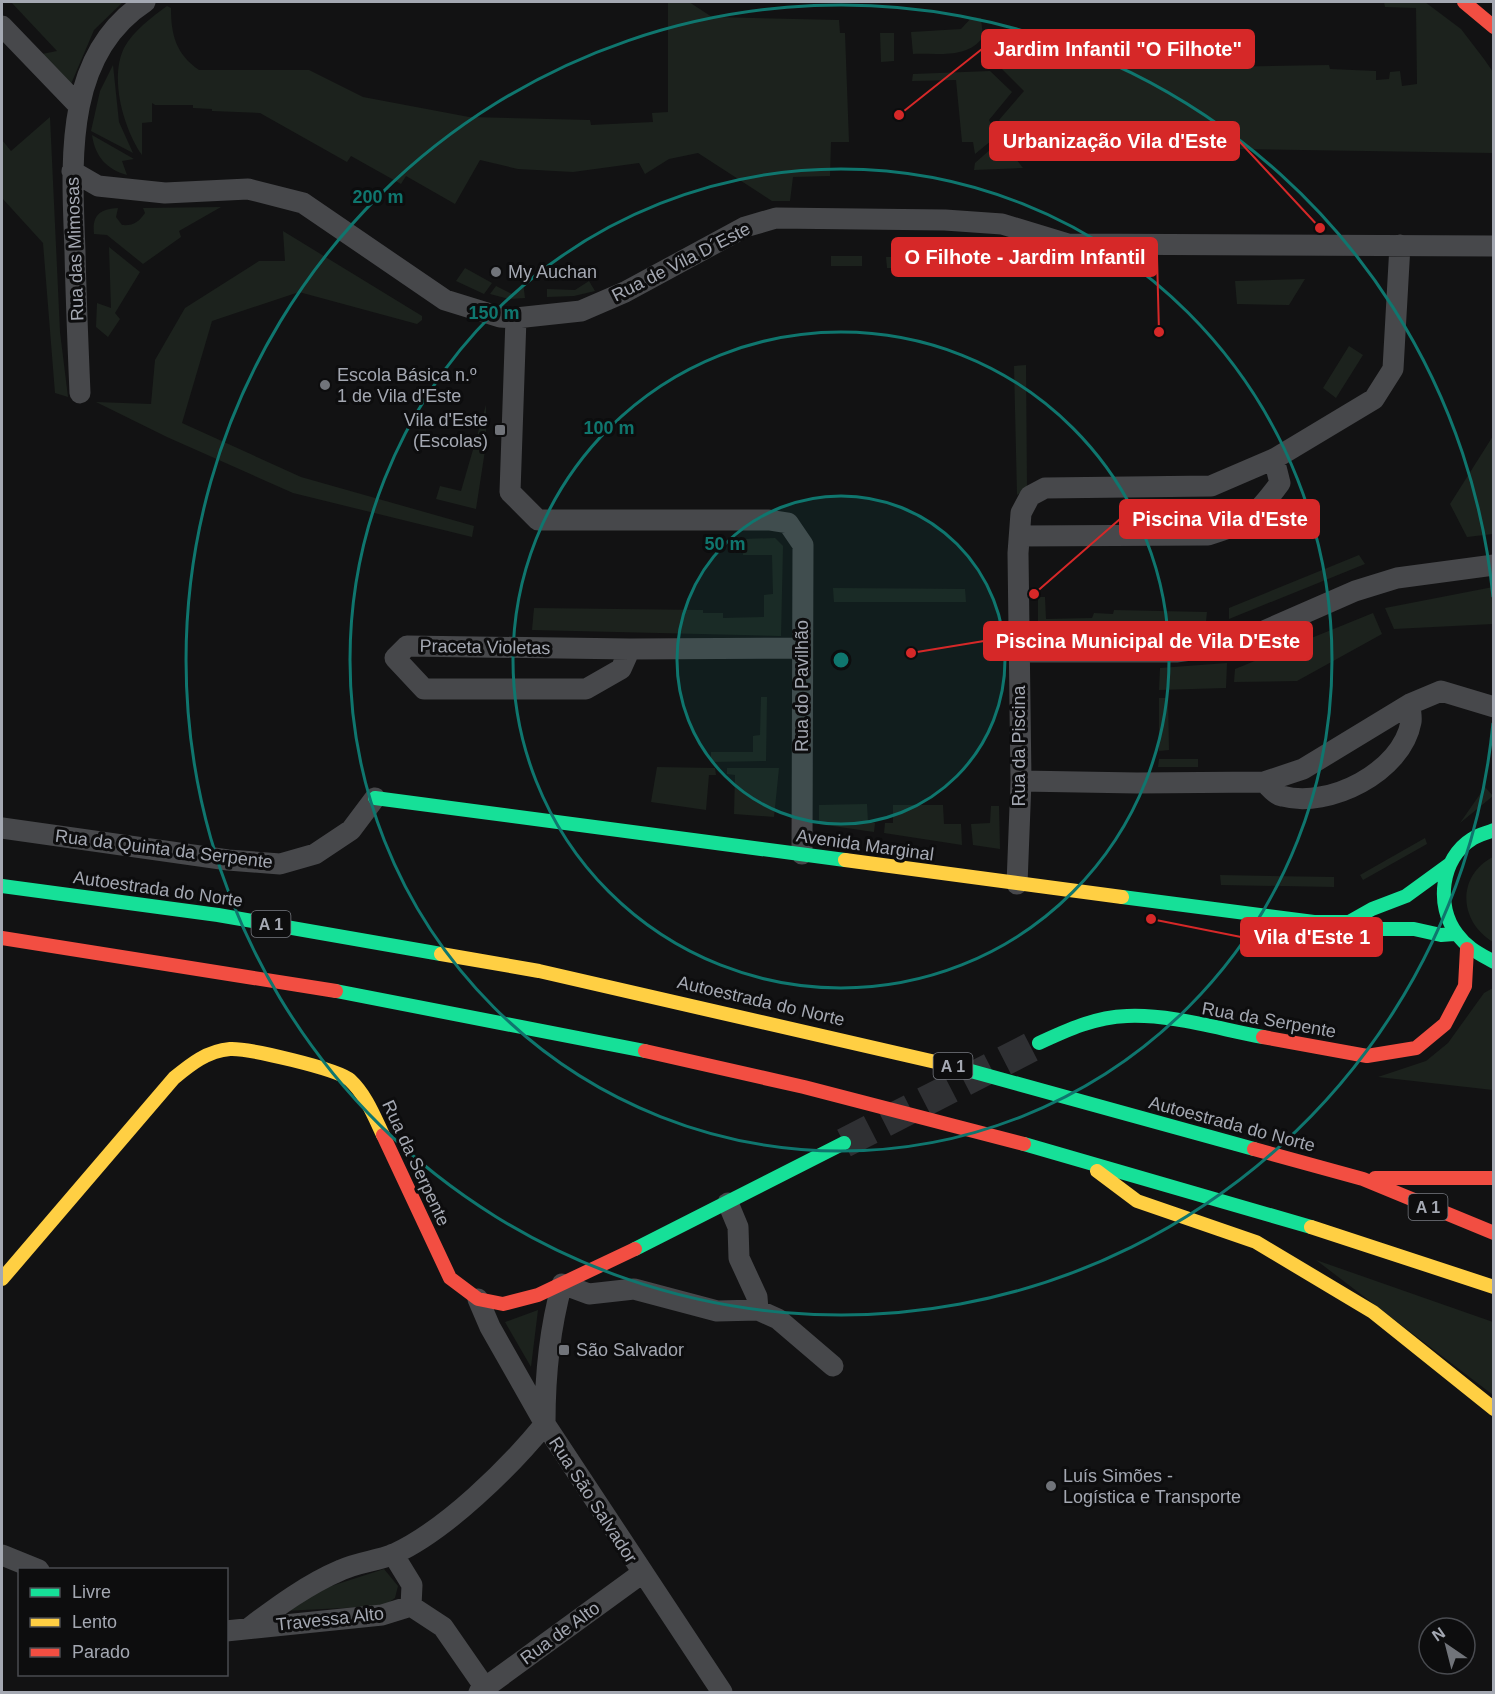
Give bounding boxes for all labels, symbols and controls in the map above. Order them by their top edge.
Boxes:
callout: Jardim Infantil "O Filhote" [982,30,1254,68]
text: Jardim Infantil "O Filhote" [994,38,1242,60]
callout: Urbanização Vila d'Este [990,122,1239,160]
text: Urbanização Vila d'Este [1003,130,1227,152]
street label: Rua das Mimosas [62,177,88,321]
text: 200 m [352,187,404,207]
street label: Rua de Vila D´Este [608,218,754,306]
callout: O Filhote - Jardim Infantil [892,238,1157,276]
text: O Filhote - Jardim Infantil [904,246,1146,268]
place label: My Auchan [508,262,597,282]
marker: My Auchan [489,265,503,279]
text: 150 m [468,303,520,323]
place label: Escola Básica n.º 1 de Vila d'Este [337,365,477,406]
marker: Escola Básica n.º 1 de Vila d'Este [318,378,332,392]
place label: Vila d'Este (Escolas) [404,410,488,451]
text: 100 m [583,418,635,438]
marker: Vila d'Este (Escolas) [493,423,507,437]
callout: Piscina Vila d'Este [1120,500,1319,538]
text: Piscina Vila d'Este [1132,508,1308,530]
text: 50 m [704,534,746,554]
street label: Rua do Pavilhão [792,620,812,752]
callout: Piscina Municipal de Vila D'Este [984,622,1312,660]
text: Piscina Municipal de Vila D'Este [996,630,1300,652]
street label: Praceta Violetas [419,636,551,658]
centre of rings [831,650,851,670]
street label: Rua da Piscina [1009,684,1029,807]
street label: Avenida Marginal [795,825,935,865]
street label: Rua da Quinta da Serpente [54,826,274,872]
street label: Autoestrada do Norte [72,867,244,911]
road number: A 1 [252,911,290,937]
callout: Vila d'Este 1 [1241,918,1382,956]
text: Vila d'Este 1 [1254,926,1370,948]
street label: Autoestrada do Norte [675,972,847,1030]
street label: Rua da Serpente [1200,998,1338,1042]
road number: A 1 [934,1053,972,1079]
street label: Autoestrada do Norte [1147,1092,1317,1156]
street label: Rua da Serpente [378,1097,454,1229]
road number: A 1 [1408,1194,1448,1220]
place label: São Salvador [576,1340,684,1360]
marker: São Salvador [557,1343,571,1357]
street label: Rua São Salvador [545,1433,641,1567]
place label: Luís Simões - Logística e Transporte [1063,1466,1241,1507]
marker: Luís Simões - Logística e Transporte [1044,1479,1058,1493]
legend [18,1568,228,1676]
text: Livre [72,1582,111,1602]
street label: Rua de Alto [516,1598,604,1668]
street label: Travessa Alto [275,1603,385,1635]
text: Lento [72,1612,117,1632]
north arrow [1417,1616,1477,1676]
text: N [1429,1624,1448,1644]
text: Parado [72,1642,130,1662]

